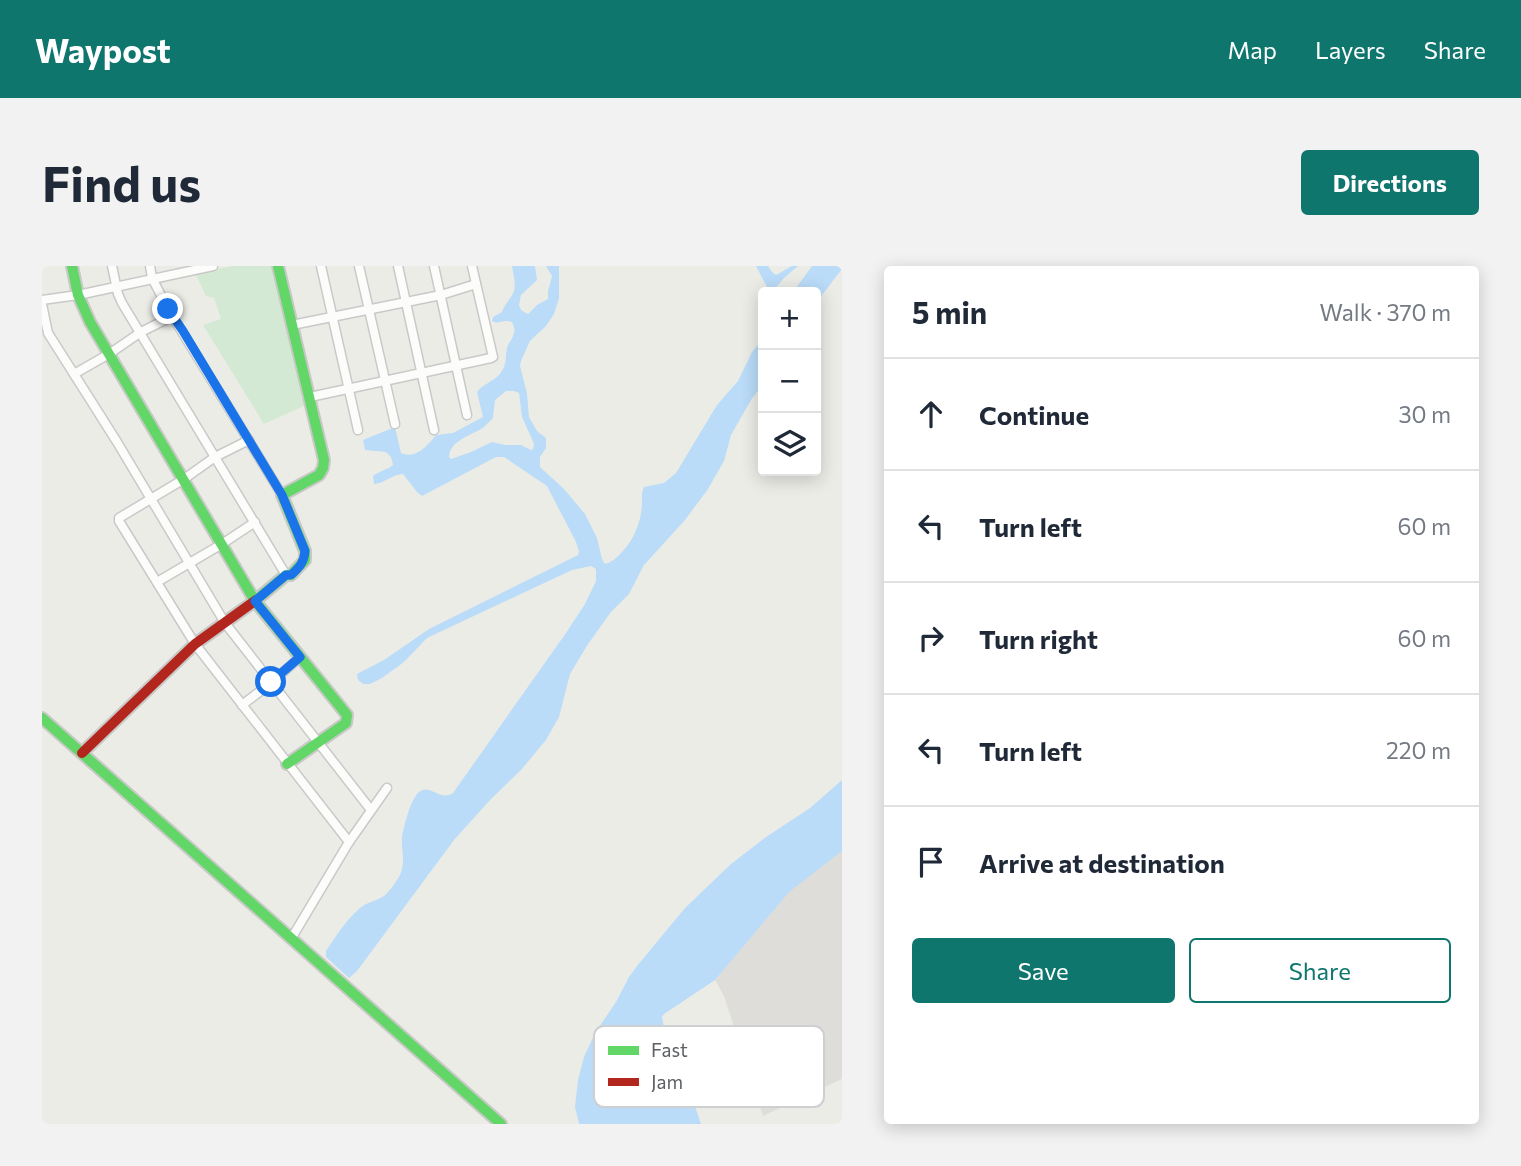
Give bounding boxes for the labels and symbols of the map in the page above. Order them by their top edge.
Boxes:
route end [152,293,183,324]
route start [255,666,286,697]
legend [594,1026,824,1107]
text: Fast [651,1038,688,1061]
text: Jam [651,1070,683,1093]

